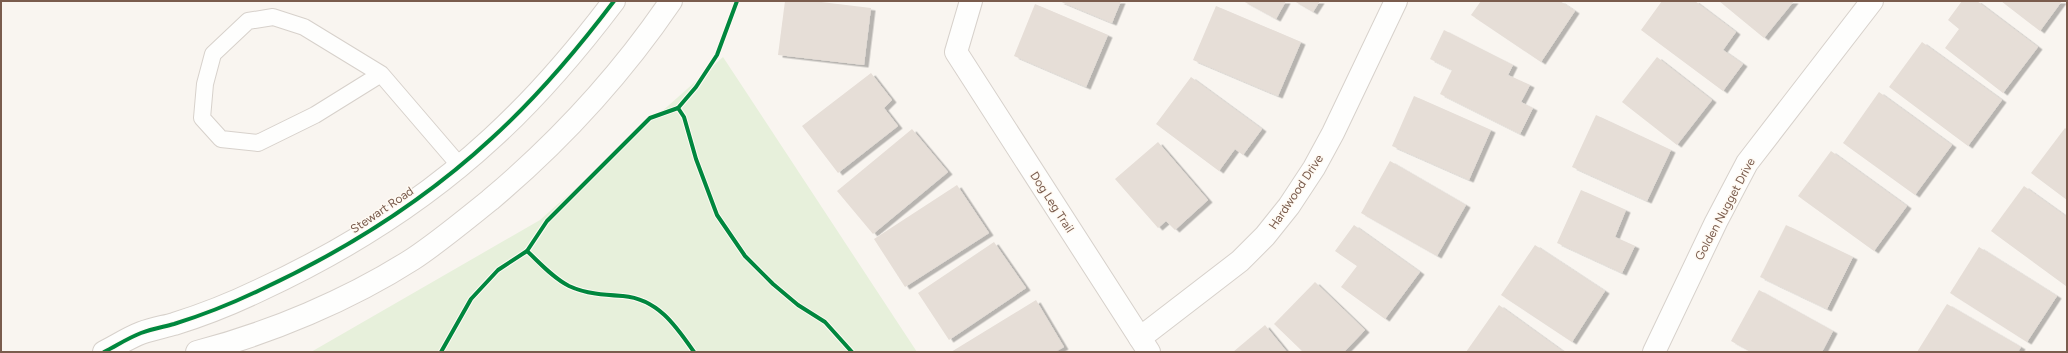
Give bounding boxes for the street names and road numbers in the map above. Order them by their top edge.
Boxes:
street label: Hardwood Drive [1266,152,1326,232]
street label: Golden Nugget Drive [1692,155,1758,263]
street label: Dog Leg Trail [1027,169,1077,235]
street label: Stewart Road [348,184,416,236]

